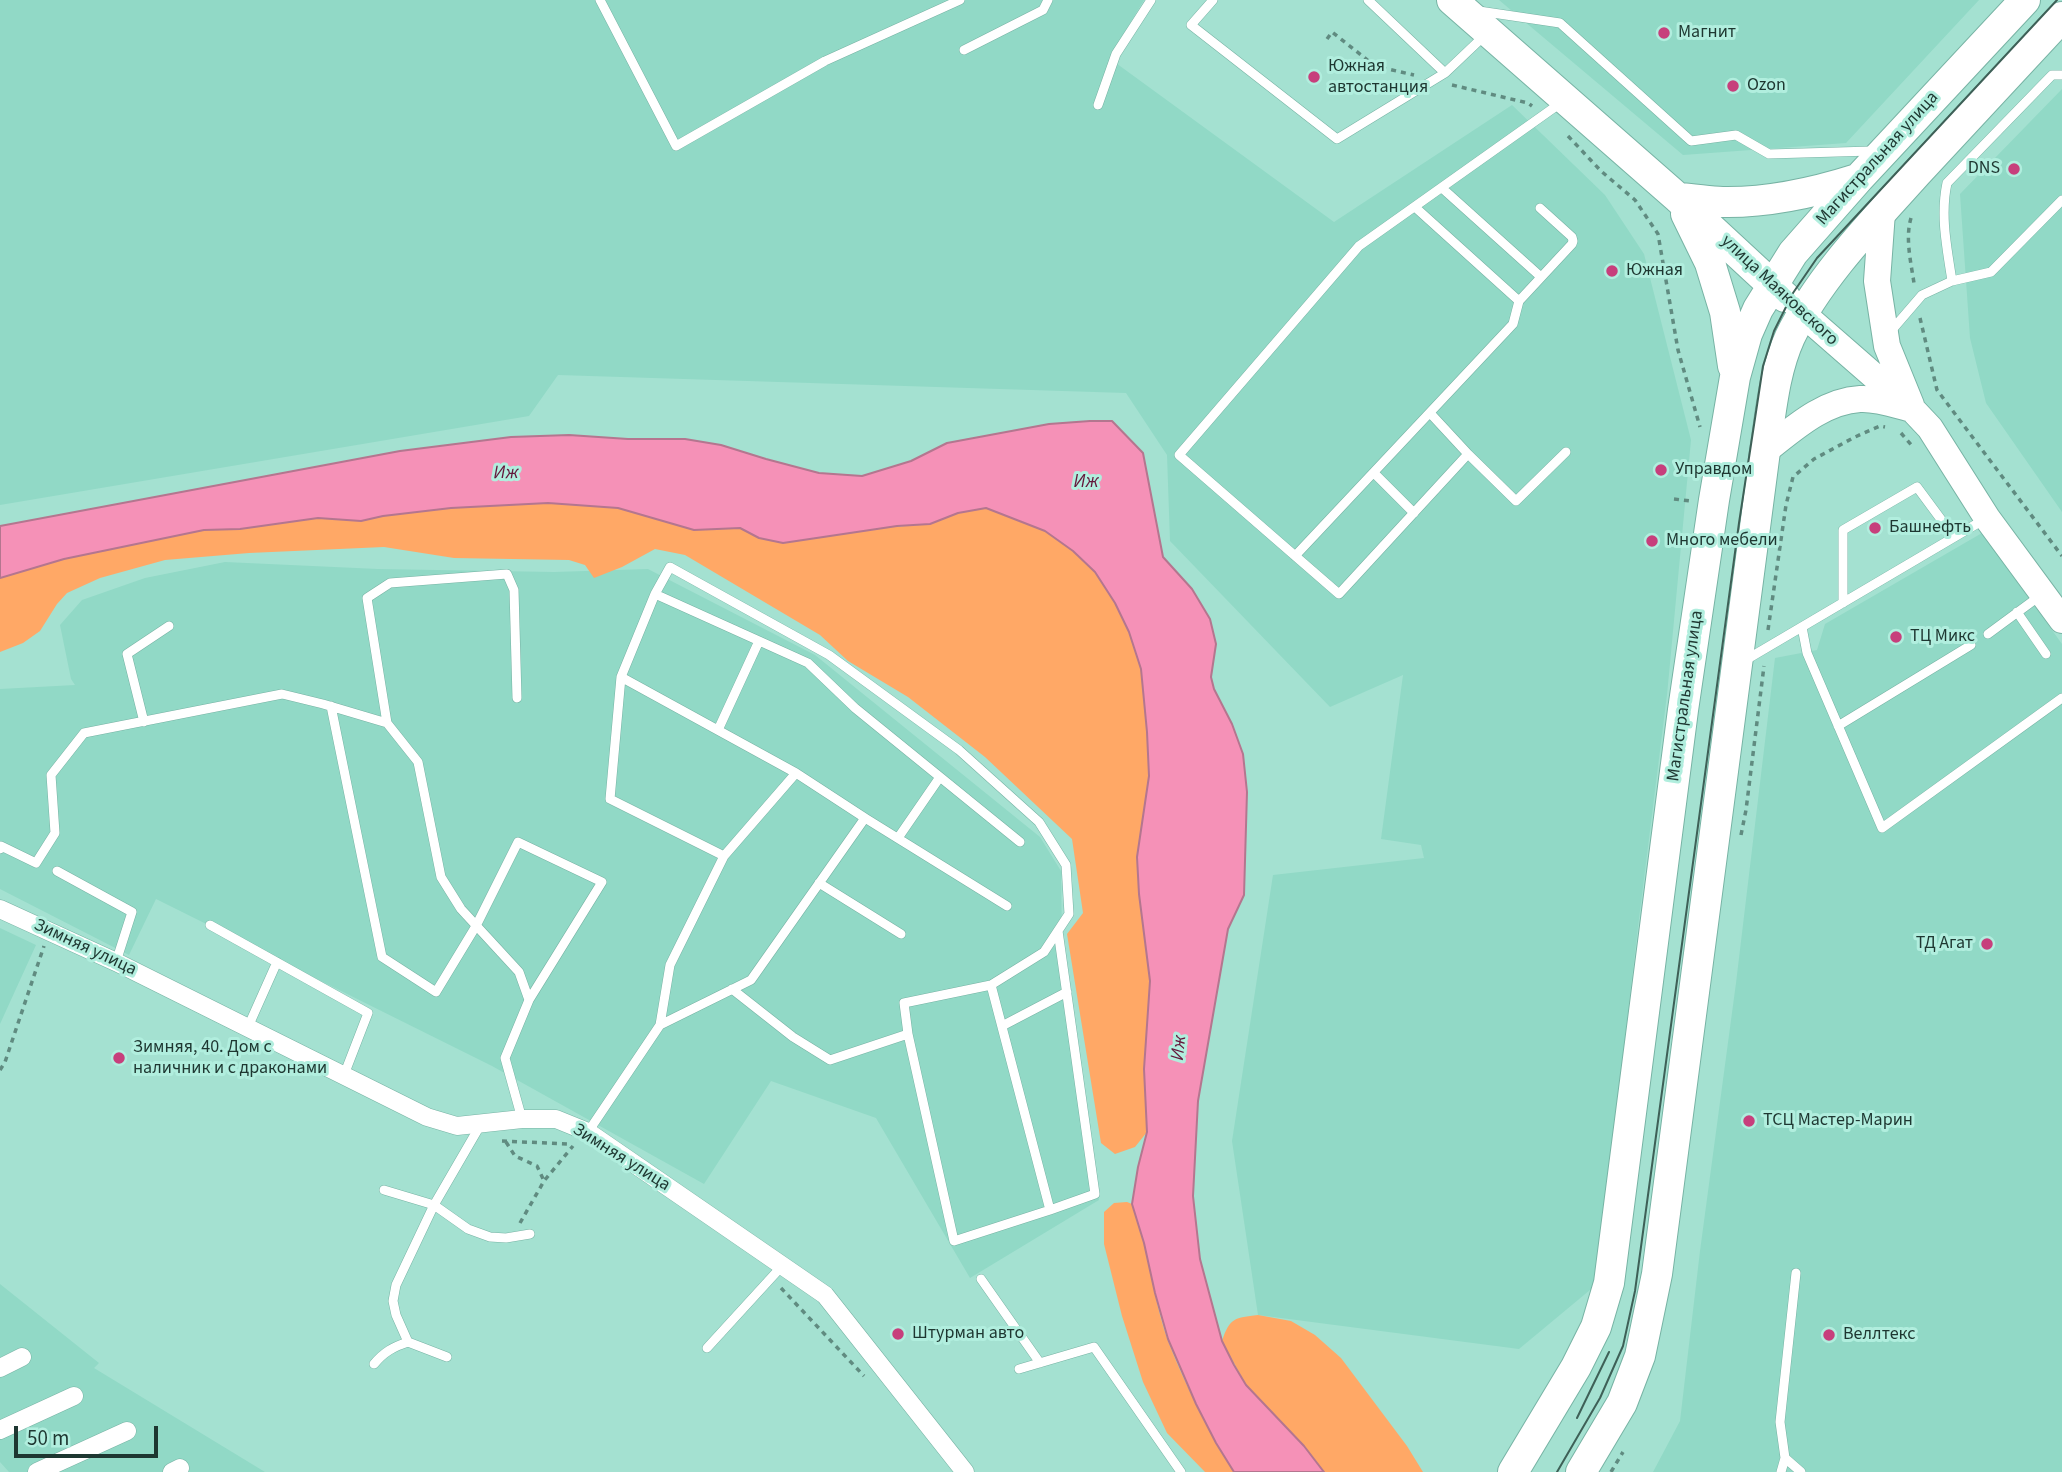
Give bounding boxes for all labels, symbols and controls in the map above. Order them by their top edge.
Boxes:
place label: Магнит [1678,22,1736,44]
marker: Магнит [1656,25,1672,41]
place label: Южная автостанция [1328,56,1428,98]
marker: Южная автостанция [1306,69,1322,85]
place label: Ozon [1747,75,1786,97]
marker: Ozon [1725,78,1741,94]
street label: Магистральная улица [1812,88,1944,230]
place label: DNS [1968,158,2000,180]
marker: DNS [2006,161,2022,177]
street label: улица Маяковского [1716,231,1842,351]
place label: Южная [1626,260,1683,282]
marker: Южная [1604,263,1620,279]
place label: Управдом [1675,459,1752,481]
water label: Иж [493,462,519,486]
marker: Управдом [1653,462,1669,478]
water label: Иж [1073,472,1099,494]
place label: Башнефть [1889,517,1971,539]
marker: Башнефть [1867,520,1883,536]
place label: Много мебели [1666,530,1778,552]
marker: Много мебели [1644,533,1660,549]
street label: Магистральная улица [1663,609,1709,783]
place label: ТЦ Микс [1910,626,1975,648]
marker: ТЦ Микс [1888,629,1904,645]
street label: Зимняя улица [30,915,140,981]
place label: ТД Агат [1916,933,1973,955]
marker: ТД Агат [1979,936,1995,952]
water label: Иж [1167,1034,1193,1062]
place label: Зимняя, 40. Дом с наличник и с драконами [133,1037,327,1080]
marker: Зимняя, 40. Дом с наличник и с драконами [111,1050,127,1066]
place label: ТСЦ Мастер-Марин [1763,1110,1913,1132]
marker: ТСЦ Мастер-Марин [1741,1113,1757,1129]
street label: Зимняя улица [568,1119,674,1197]
place label: Штурман авто [912,1323,1024,1345]
place label: Веллтекс [1843,1324,1915,1346]
marker: Штурман авто [890,1326,906,1342]
marker: Веллтекс [1821,1327,1837,1343]
scale bar [18,1412,161,1456]
text: 50 m [27,1423,69,1453]

